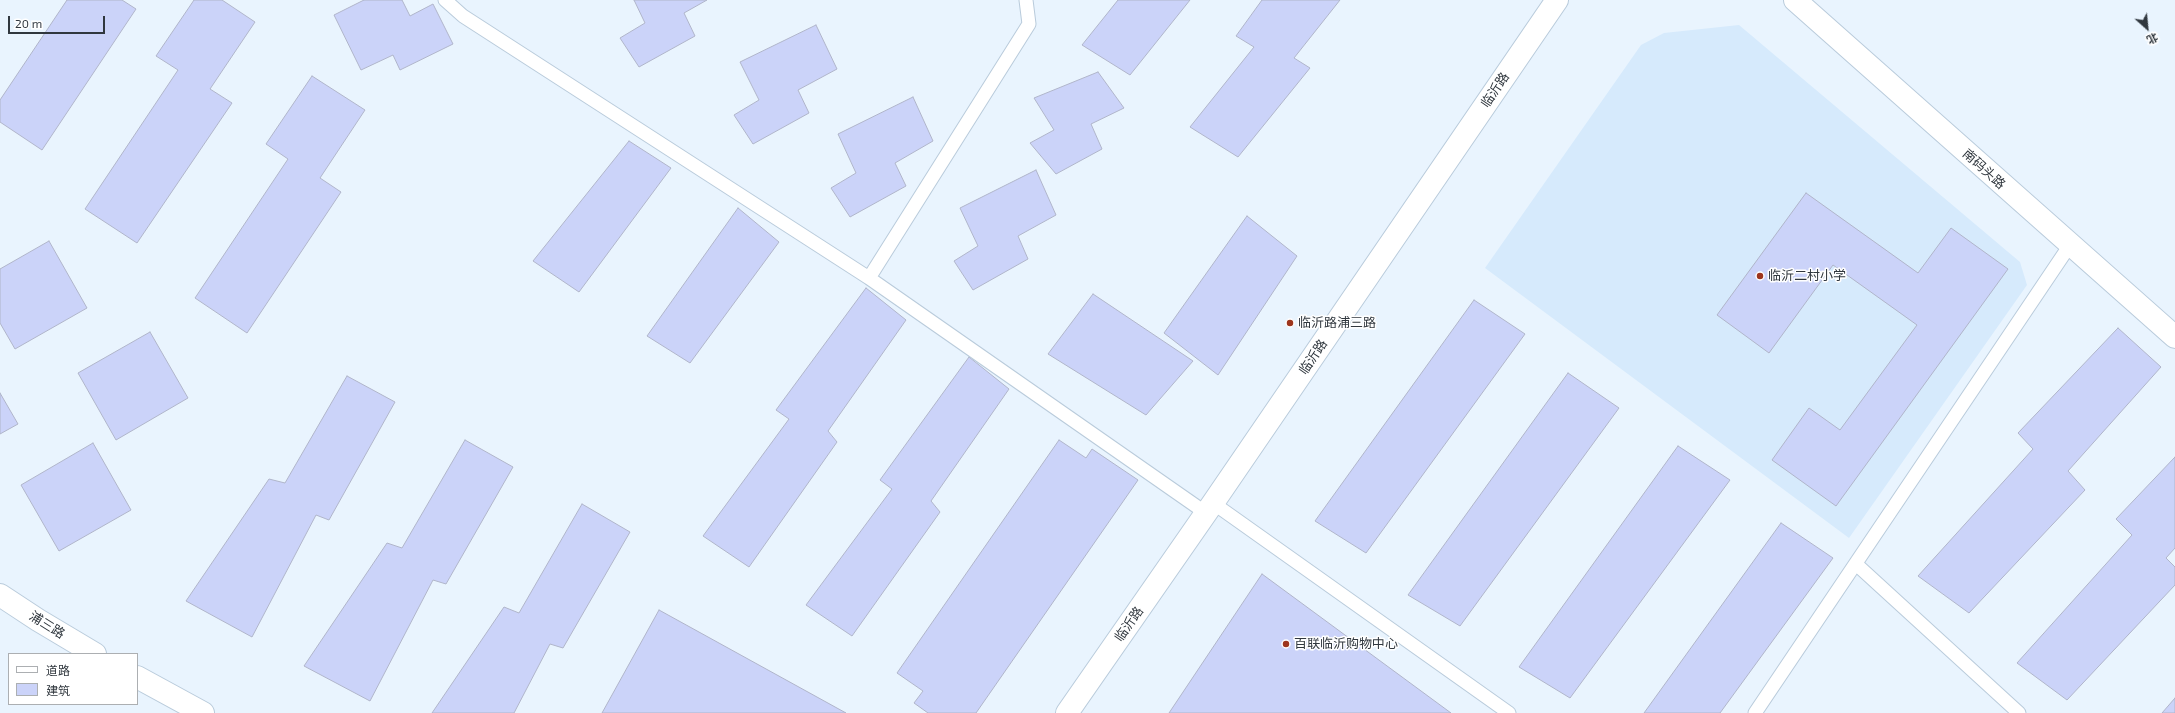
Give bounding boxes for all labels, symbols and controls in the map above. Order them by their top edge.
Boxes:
scale bar [10,8,107,34]
north arrow [2127,8,2167,48]
text: 20 m [15,16,42,30]
text: 北 [2145,31,2161,47]
street label: 临沂路 [1478,69,1512,111]
street label: 南码头路 [1959,146,2009,192]
place label: 临沂二村小学 [1768,268,1846,284]
marker: 临沂二村小学 [1755,271,1765,281]
place label: 临沂路浦三路 [1298,315,1376,331]
marker: 临沂路浦三路 [1285,318,1295,328]
street label: 临沂路 [1296,336,1330,378]
street label: 临沂路 [1111,604,1147,644]
street label: 浦三路 [26,608,68,642]
place label: 百联临沂购物中心 [1294,636,1398,652]
marker: 百联临沂购物中心 [1281,639,1291,649]
legend [8,653,138,705]
text: 道路 [46,663,70,677]
text: 建筑 [46,683,70,697]

